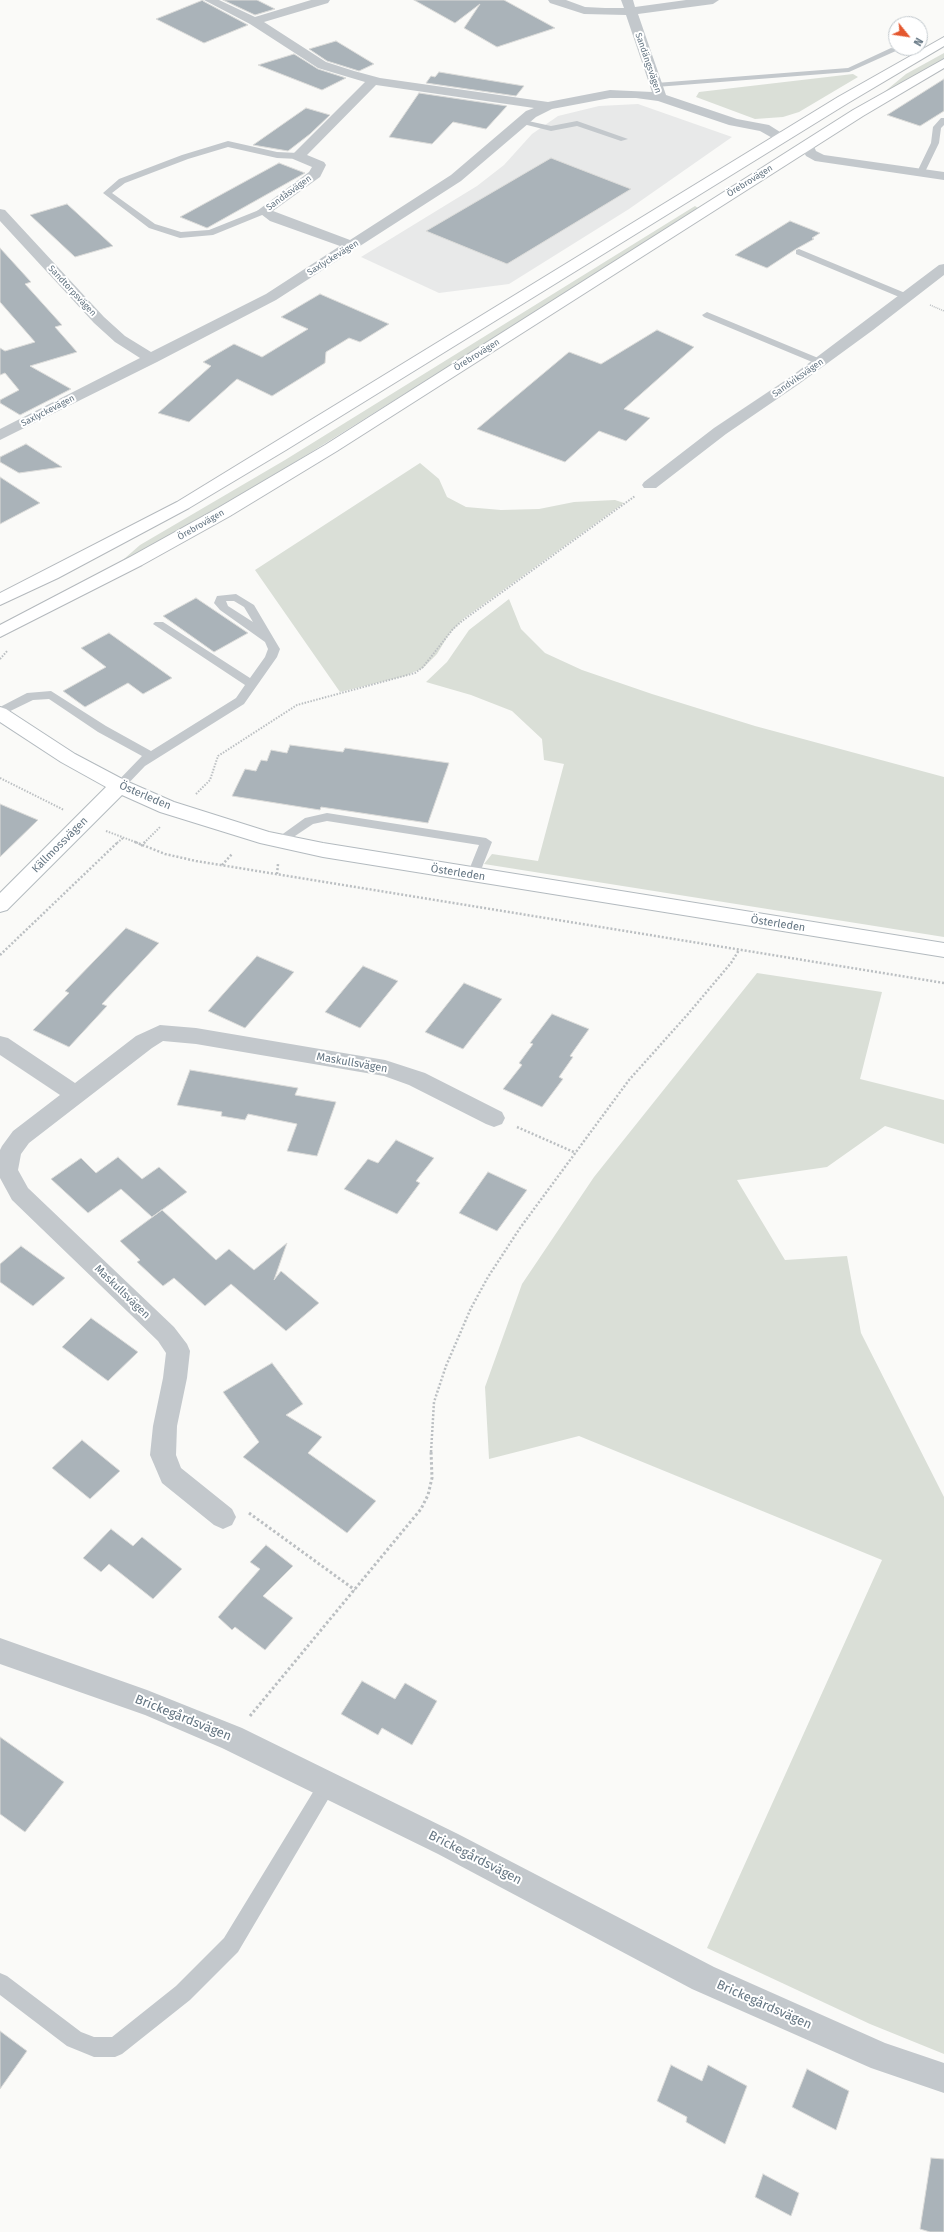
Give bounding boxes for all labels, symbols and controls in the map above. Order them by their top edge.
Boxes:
north arrow [888,16,928,56]
street label: Sandängsvägen [633,31,663,95]
text: N [911,35,925,48]
street label: Örebrovägen [725,163,775,199]
street label: Sandåsvägen [264,173,314,213]
street label: Saxlyckevägen [305,238,361,278]
street label: Sandtorpsvägen [46,263,98,319]
street label: Örebrovägen [452,337,502,373]
street label: Sandviksvägen [770,356,826,400]
street label: Saxlyckevägen [19,393,77,429]
street label: Örebrovägen [176,507,226,543]
street label: Österleden [117,779,173,813]
street label: Källmossvägen [29,814,91,876]
street label: Österleden [430,862,486,884]
street label: Österleden [750,913,806,935]
street label: Maskullsvägen [315,1050,389,1076]
street label: Maskullsvägen [92,1262,152,1322]
street label: Brickegårdsvägen [132,1692,234,1744]
street label: Brickegårdsvägen [426,1828,524,1888]
street label: Brickegårdsvägen [714,1977,814,2033]

